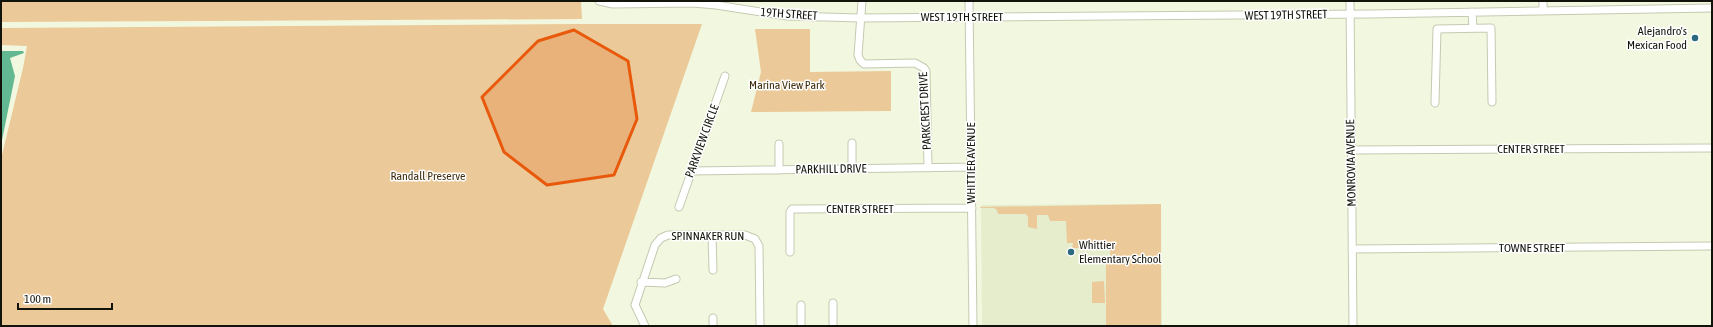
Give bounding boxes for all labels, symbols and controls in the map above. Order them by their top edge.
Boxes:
street label: 19TH STREET [760,5,819,23]
street label: WEST 19TH STREET [1245,7,1328,23]
street label: WEST 19TH STREET [921,10,1004,24]
place label: Alejandro's Mexican Food [1627,24,1687,52]
marker: Alejandro's Mexican Food [1690,33,1700,43]
street label: PARKCREST DRIVE [916,72,934,150]
park label: Marina View Park [749,78,826,92]
street label: PARKVIEW CIRCLE [682,102,722,180]
street label: MONROVIA AVENUE [1343,119,1359,207]
street label: WHITTIER AVENUE [964,123,978,204]
street label: CENTER STREET [1497,142,1565,156]
street label: PARKHILL DRIVE [795,161,867,177]
park label: Randall Preserve [390,169,466,183]
street label: CENTER STREET [826,202,894,216]
street label: SPINNAKER RUN [672,229,744,243]
place label: Whittier Elementary School [1079,238,1162,266]
street label: TOWNE STREET [1499,241,1566,255]
marker: Whittier Elementary School [1066,247,1076,257]
scale bar [18,285,112,311]
text: 100 m [24,292,51,306]

